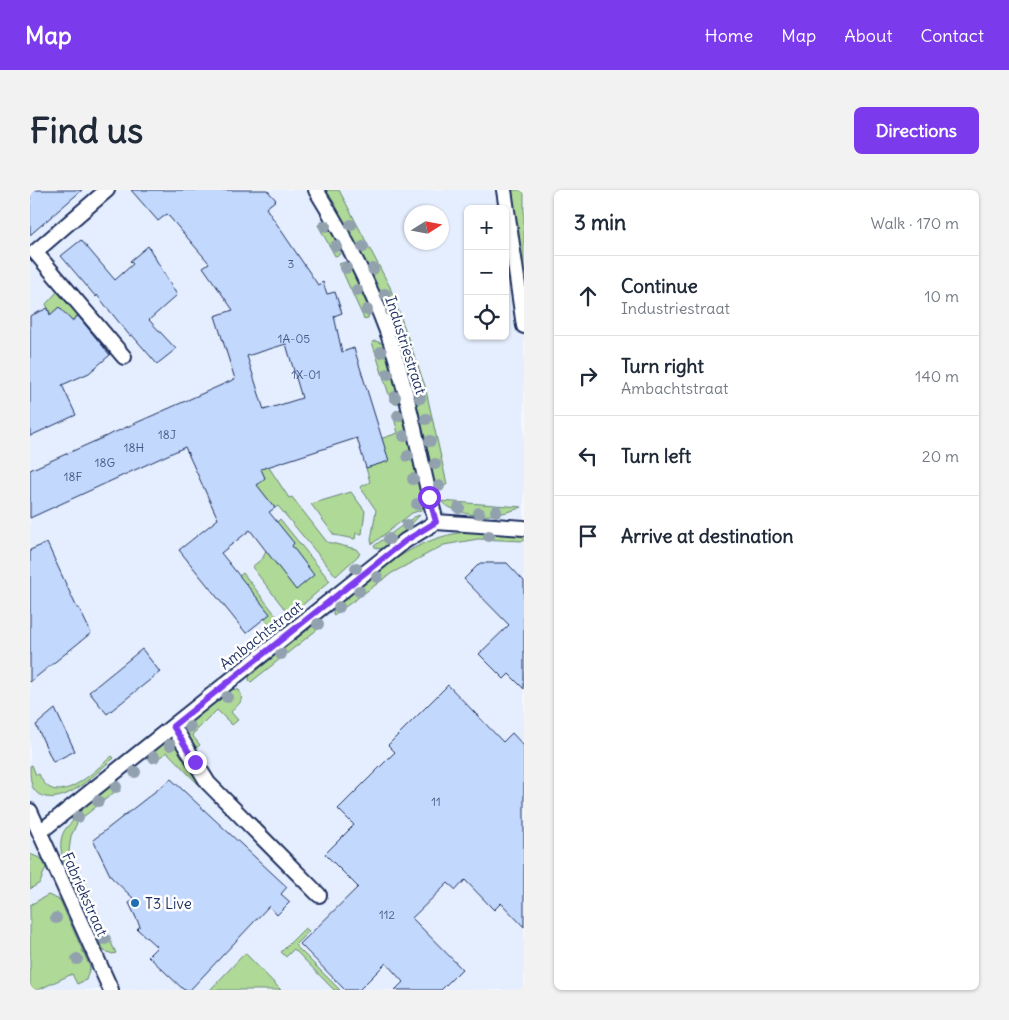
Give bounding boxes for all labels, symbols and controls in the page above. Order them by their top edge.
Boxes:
text: Map [25,20,72,50]
text: Home [705,24,753,47]
text: Map [781,24,816,47]
text: About [844,24,892,47]
text: Contact [920,24,984,47]
button: Directions [854,107,979,154]
text: Find us [30,108,143,152]
north arrow [404,205,449,250]
map controls [464,205,509,340]
button: + [464,205,509,250]
text: 3 min [574,209,626,236]
text: Walk · 170 m [870,213,959,233]
button: − [464,250,509,295]
house number: 3 [288,256,295,271]
text: Continue [621,274,698,298]
icon: ahead [574,282,602,310]
text: 10 m [924,286,959,306]
street label: Industriestraat [381,294,431,396]
button: locate [464,295,509,340]
text: Industriestraat [621,298,730,318]
house number: 1A-05 [278,331,310,346]
text: Turn right [621,354,704,378]
icon: right [574,362,602,390]
text: 140 m [915,366,959,386]
house number: 1X-01 [291,367,321,382]
text: Ambachtstraat [621,378,728,398]
house number: 18J [158,427,176,442]
house number: 18H [124,440,145,455]
icon: left [574,442,602,470]
text: Turn left [621,444,691,468]
text: 20 m [922,446,959,466]
house number: 18G [95,455,116,470]
house number: 18F [64,469,82,484]
route start [418,486,441,509]
icon: arrive [574,522,602,550]
text: Arrive at destination [621,524,794,548]
street label: Ambachtstraat [215,597,307,673]
route end [184,751,207,774]
house number: 11 [431,794,441,809]
street label: Fabriekstraat [58,849,112,939]
place label: T3 Live [145,894,192,913]
marker: T3 Live [129,897,141,909]
house number: 112 [379,907,395,922]

